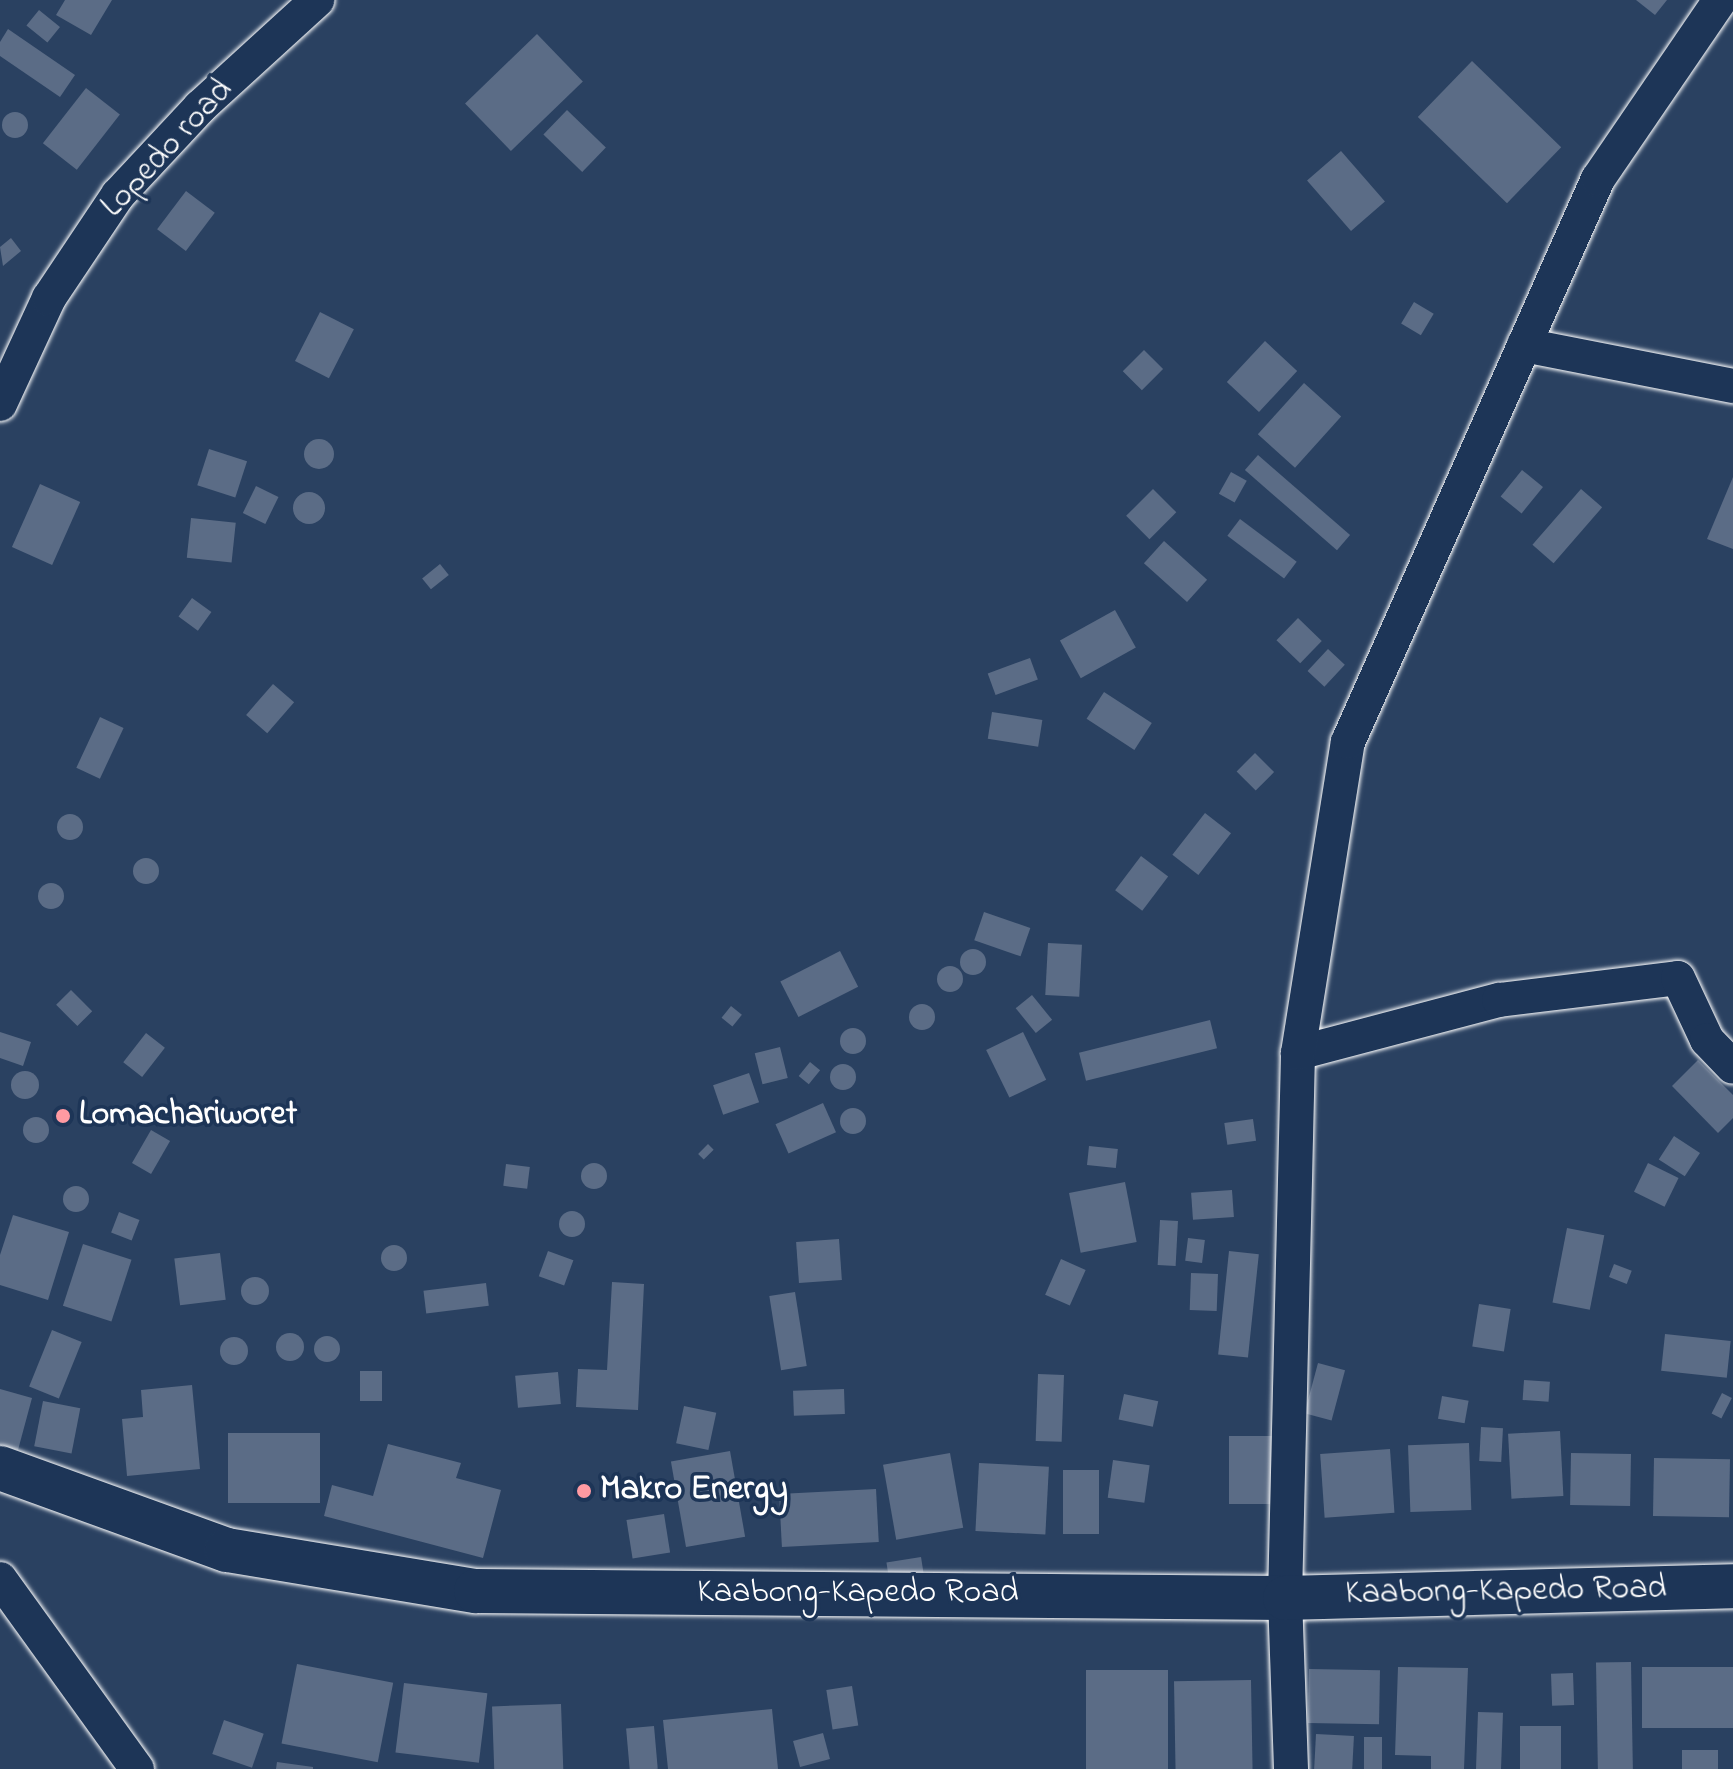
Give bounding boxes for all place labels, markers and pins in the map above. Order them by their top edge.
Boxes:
place label: Lomachariworet [79,1096,297,1136]
marker: Lomachariworet [54,1107,72,1125]
place label: Makro Energy [600,1471,788,1511]
marker: Makro Energy [575,1482,593,1500]

